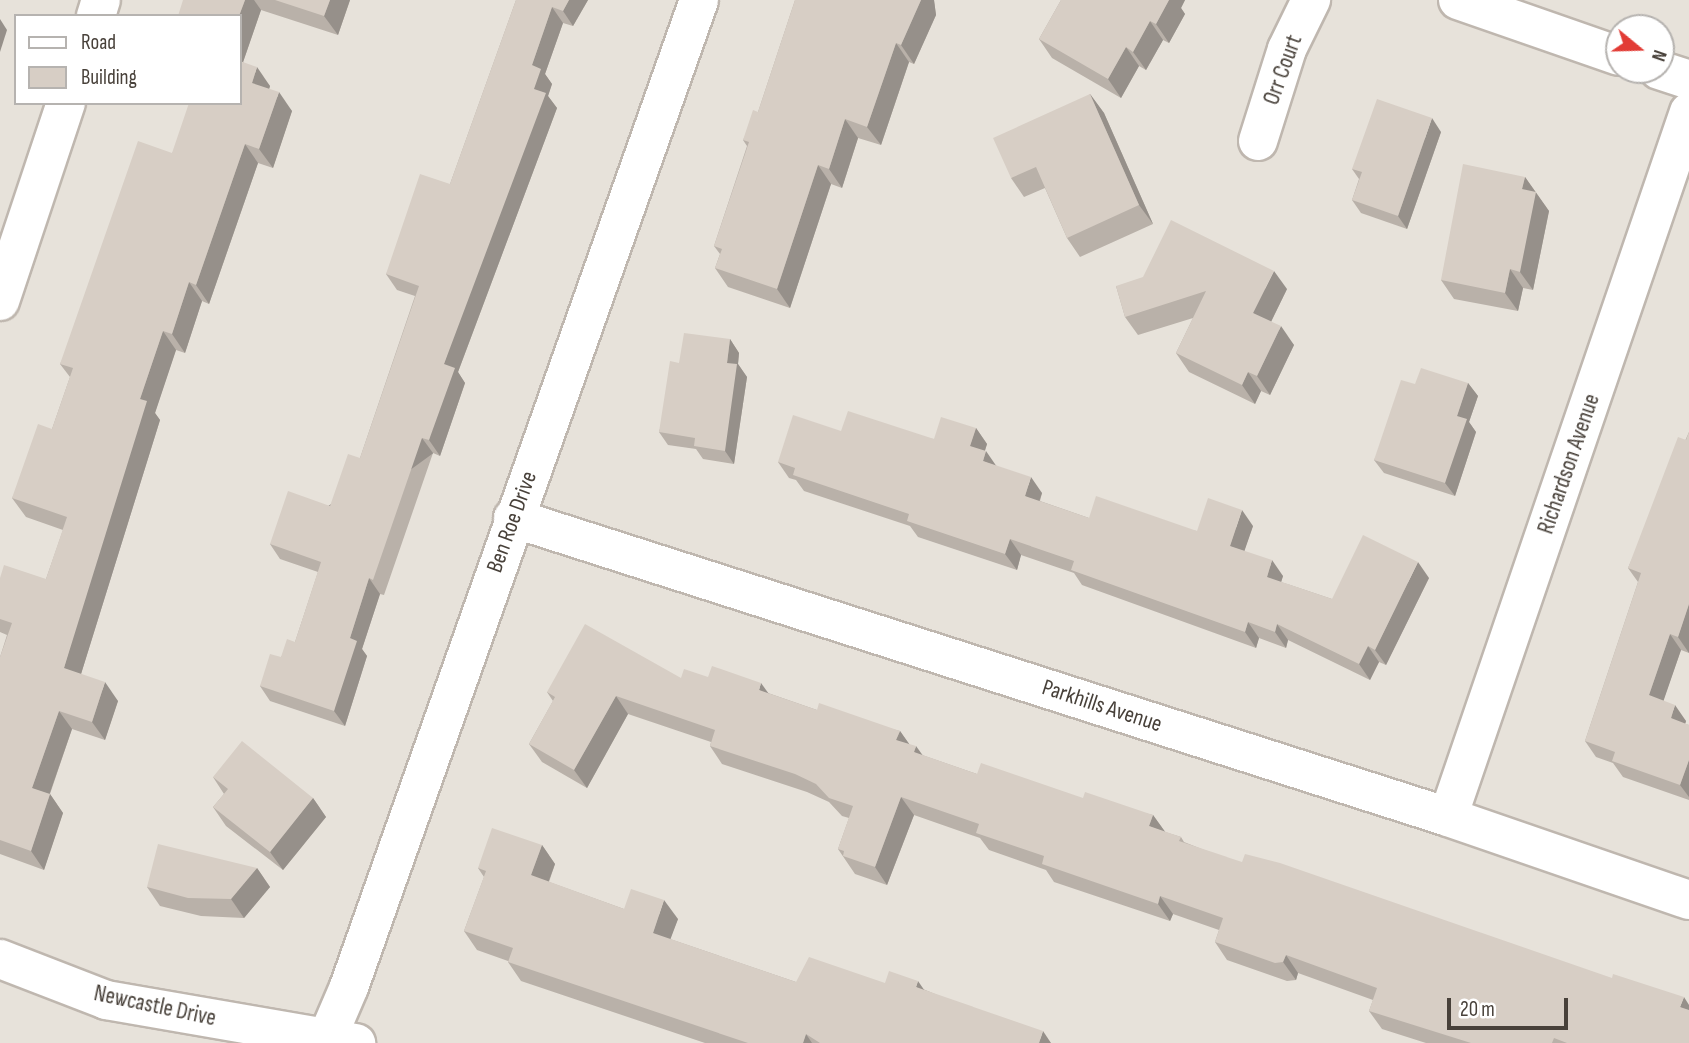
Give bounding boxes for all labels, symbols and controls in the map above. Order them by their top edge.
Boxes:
legend [14,14,242,105]
north arrow [1605,14,1675,84]
text: Road [81,30,116,55]
street label: Orr Court [1258,31,1308,109]
text: N [1646,47,1671,64]
text: Building [81,65,137,90]
street label: Richardson Avenue [1532,390,1606,538]
street label: Ben Roe Drive [481,468,543,576]
street label: Parkhills Avenue [1039,674,1165,738]
street label: Newcastle Drive [91,980,219,1032]
scale bar [1451,984,1572,1028]
text: 20 m [1460,997,1495,1022]

